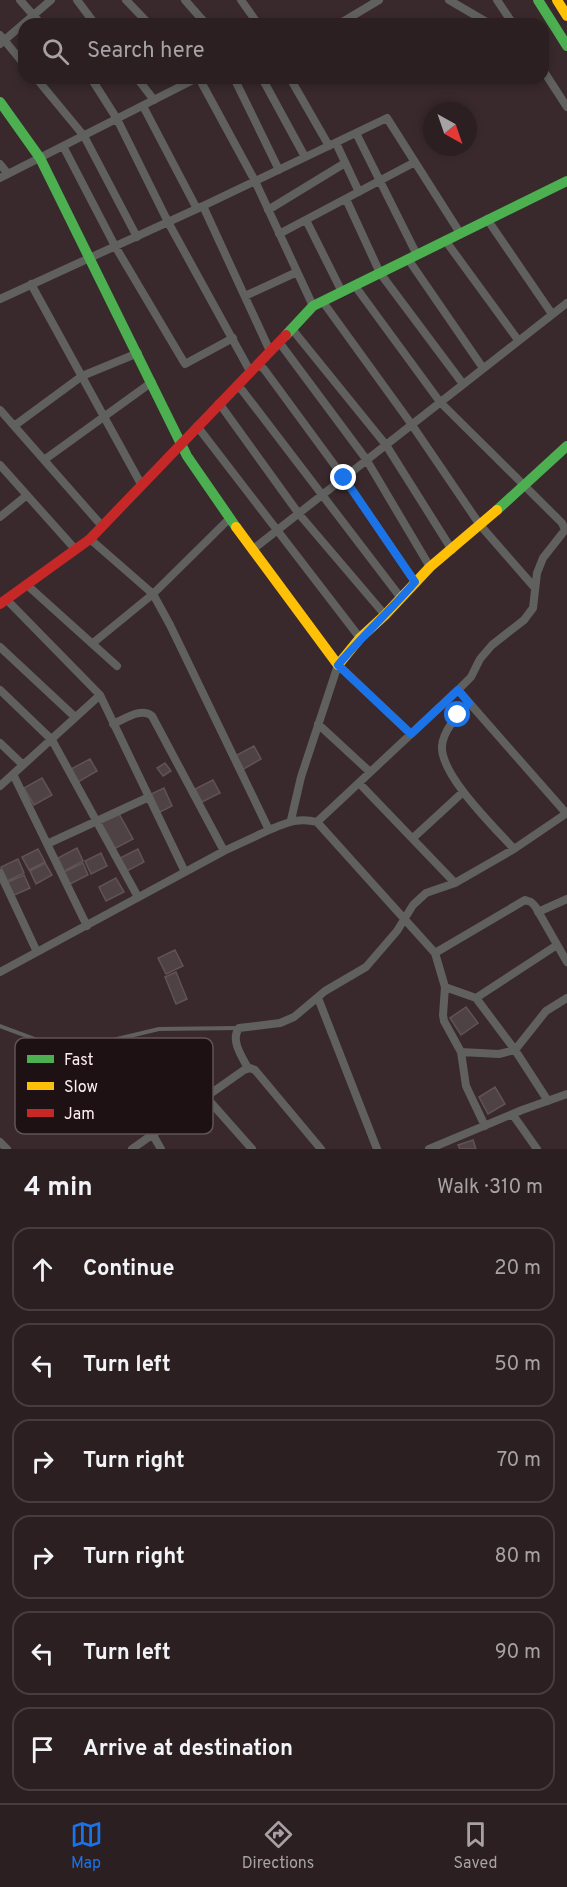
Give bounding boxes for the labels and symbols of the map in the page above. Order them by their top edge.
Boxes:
north arrow [423,102,477,156]
route end [330,464,356,490]
route start [444,701,470,727]
legend [15,1038,213,1134]
text: Fast [64,1051,94,1071]
text: Slow [64,1078,98,1098]
text: Jam [64,1105,95,1125]

